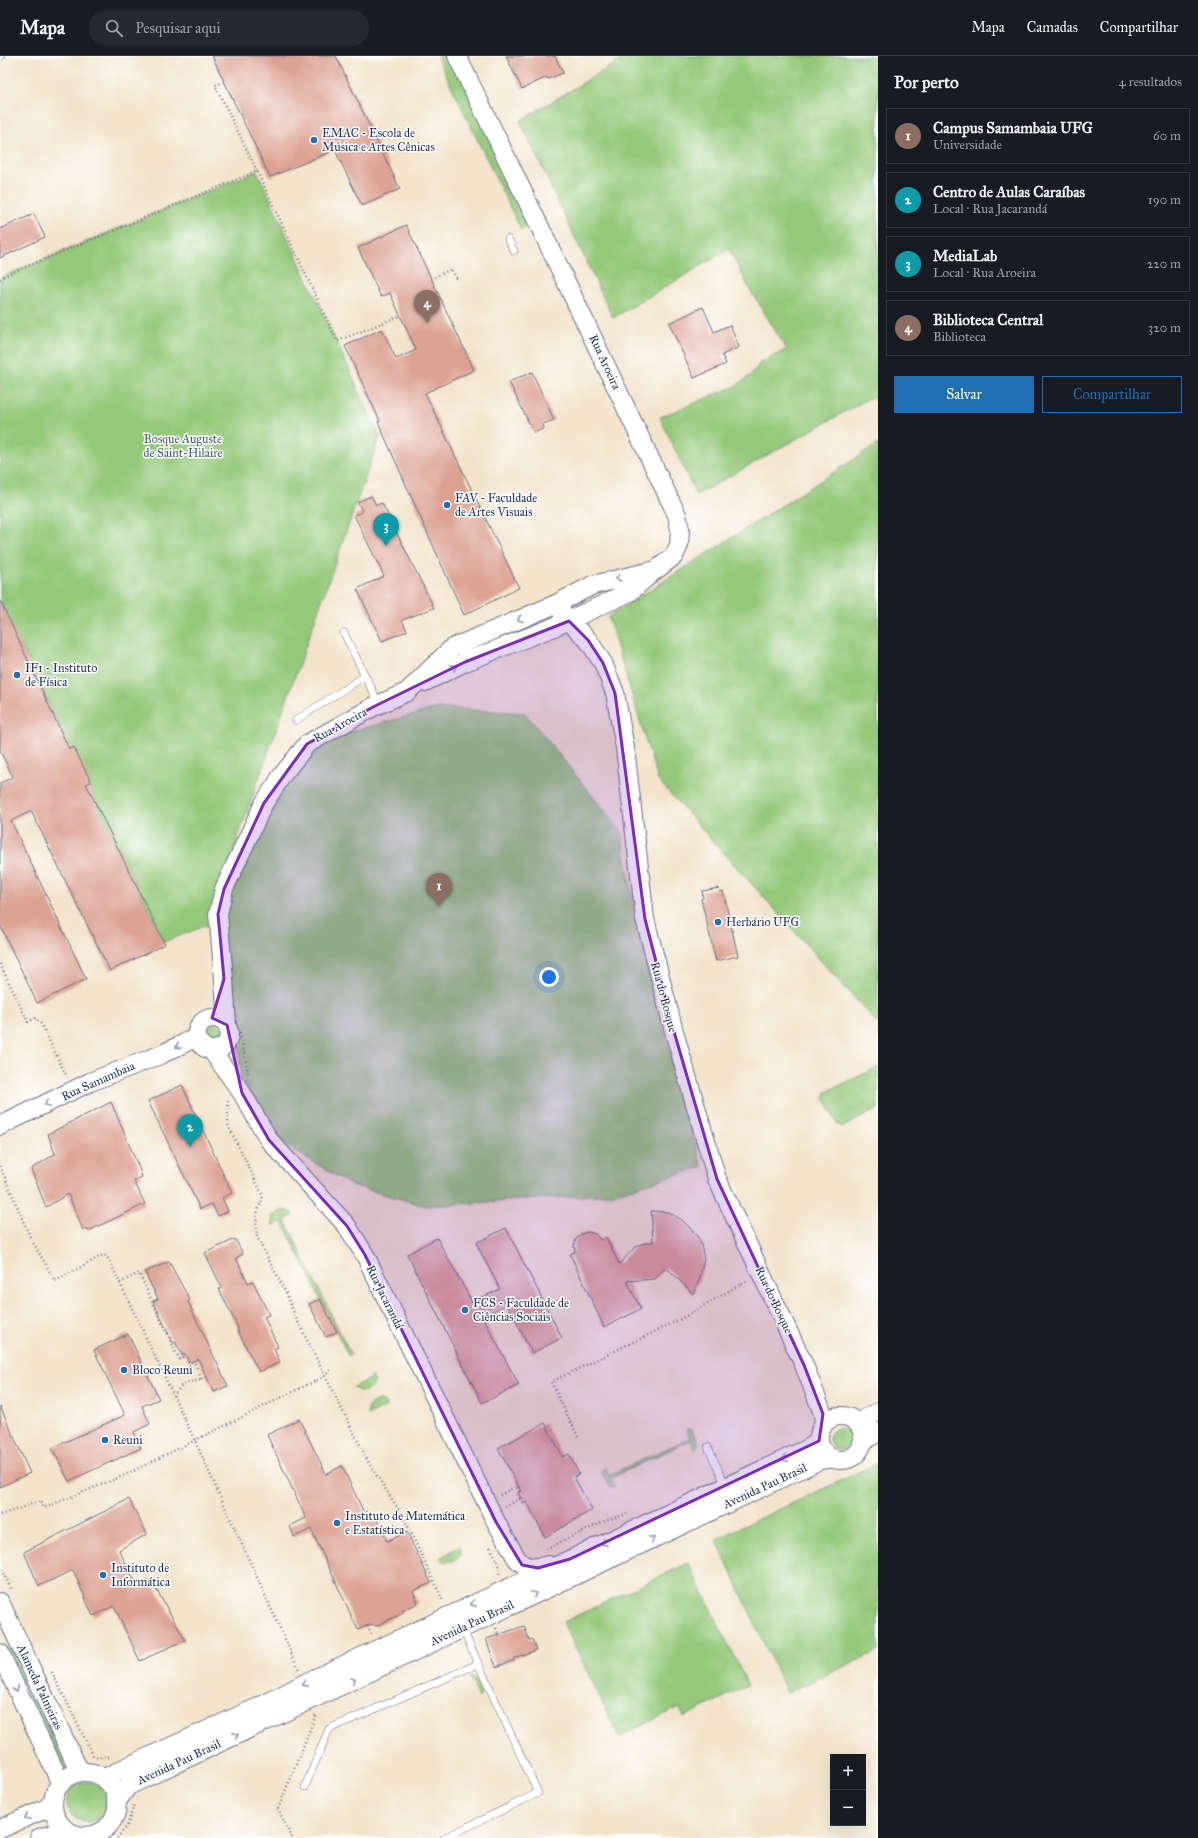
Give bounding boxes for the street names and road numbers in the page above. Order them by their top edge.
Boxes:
street label: Rua Aroeira [586,332,624,392]
street label: Rua Aroeira [311,704,370,745]
street label: Rua do Bosque [647,960,680,1034]
street label: Rua Samambaia [59,1058,138,1103]
street label: Rua Jacarandá [363,1263,407,1332]
street label: Rua do Bosque [751,1264,796,1336]
street label: Avenida Pau Brasil [720,1460,810,1512]
street label: Avenida Pau Brasil [427,1597,517,1649]
street label: Alameda Palmeiras [14,1641,66,1732]
street label: Avenida Pau Brasil [134,1736,224,1788]

